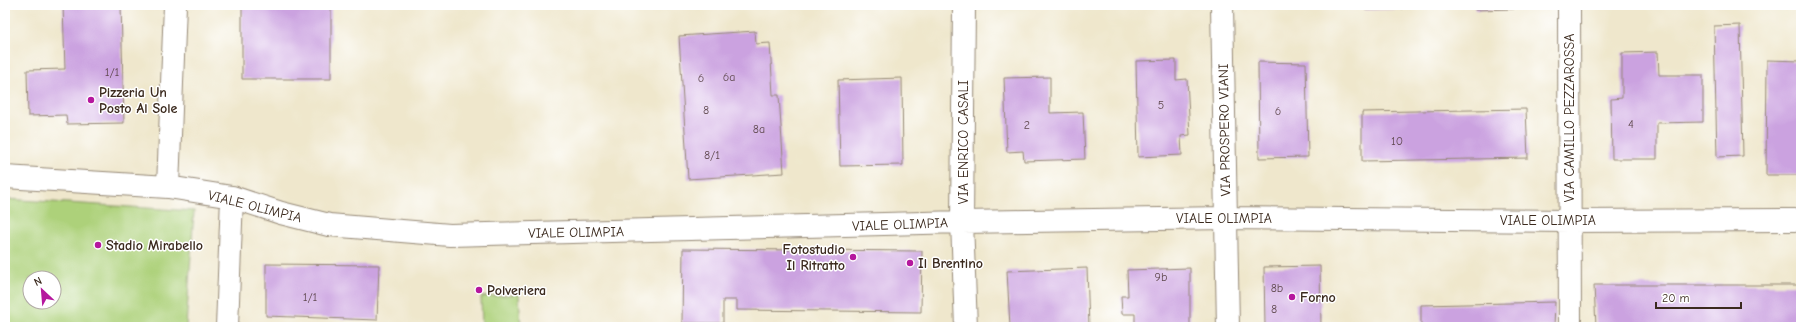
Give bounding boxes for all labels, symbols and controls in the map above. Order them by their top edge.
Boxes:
street label: VIA CAMILLO PEZZAROSSA [1561,34,1578,202]
street label: VIA PROSPERO VIANI [1215,63,1234,197]
house number: 1/1 [105,65,120,79]
house number: 6a [723,70,735,84]
house number: 6 [698,71,704,85]
street label: VIA ENRICO CASALI [955,80,972,204]
place label: Pizzeria Un Posto Al Sole [99,84,178,117]
marker: Pizzeria Un Posto Al Sole [86,95,96,105]
house number: 5 [1158,98,1164,112]
house number: 8 [703,103,709,117]
house number: 6 [1275,104,1281,118]
house number: 4 [1628,117,1634,131]
house number: 2 [1024,118,1030,132]
house number: 8a [753,122,765,136]
house number: 10 [1391,134,1403,148]
house number: 8/1 [704,148,720,162]
street label: VIALE OLIMPIA [206,187,303,226]
street label: VIALE OLIMPIA [1176,210,1272,227]
street label: VIALE OLIMPIA [1500,212,1596,229]
street label: VIALE OLIMPIA [852,214,948,235]
street label: VIALE OLIMPIA [528,223,624,242]
place label: Stadio Mirabello [106,237,203,254]
marker: Stadio Mirabello [93,240,103,250]
place label: Fotostudio Il Ritratto [782,241,845,274]
marker: Fotostudio Il Ritratto [848,252,858,262]
place label: Il Brentino [918,255,983,272]
marker: Il Brentino [905,258,915,268]
north arrow [22,270,62,310]
house number: 9b [1155,270,1167,284]
text: N [32,274,44,289]
house number: 8b [1271,281,1283,295]
place label: Polveriera [487,282,546,299]
scale bar [1656,284,1741,310]
marker: Polveriera [474,285,484,295]
place label: Forno [1300,289,1336,306]
house number: 1/1 [303,290,318,304]
text: 20 m [1662,291,1690,305]
marker: Forno [1287,292,1297,302]
house number: 8 [1271,302,1277,316]

